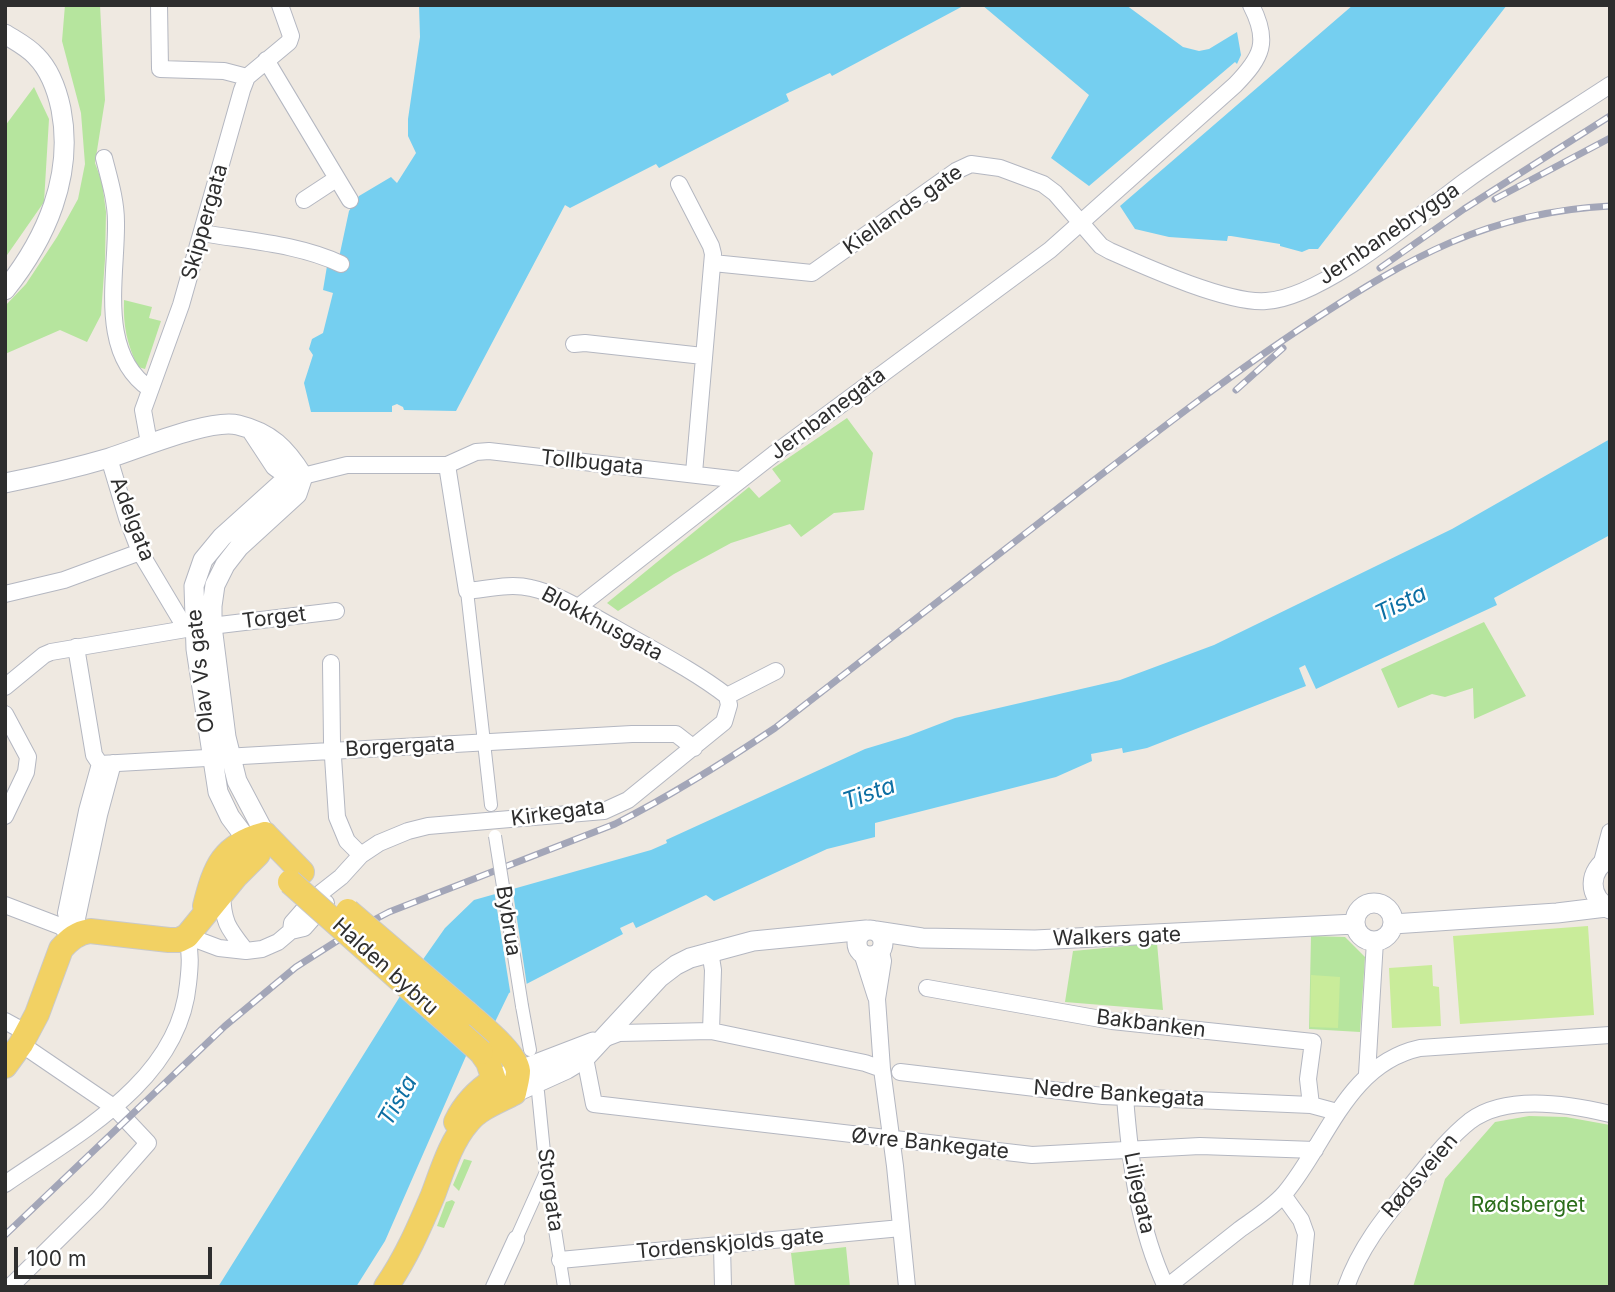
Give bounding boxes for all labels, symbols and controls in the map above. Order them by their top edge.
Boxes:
street label: Kiellands gate [839,160,967,260]
street label: Skippergata [176,161,234,283]
street label: Jernbanebrygga [1314,178,1464,290]
street label: Jernbanegata [765,362,891,466]
street label: Tollbugata [539,445,645,481]
street label: Adelgata [104,473,160,565]
water label: Tista [1371,580,1431,628]
street label: Blokkhusgata [537,581,667,667]
street label: Torget [241,602,307,634]
street label: Olav Vs gate [182,608,220,734]
street label: Borgergata [344,732,456,762]
water label: Tista [839,772,899,816]
street label: Kirkegata [509,794,607,832]
street label: Bybrua [490,884,526,958]
street label: Halden bybru [327,913,443,1021]
street label: Walkers gate [1052,922,1182,952]
street label: Bakbanken [1095,1005,1207,1043]
water label: Tista [373,1071,423,1131]
street label: Nedre Bankegata [1033,1075,1205,1113]
street label: Øvre Bankegate [850,1123,1010,1165]
street label: Rødsveien [1377,1129,1463,1223]
street label: Storgata [532,1147,568,1233]
street label: Liljegata [1118,1150,1160,1236]
park label: Rødsberget [1471,1193,1585,1219]
street label: Tordenskjolds gate [635,1223,825,1265]
scale bar [18,1232,215,1276]
text: 100 m [27,1246,86,1271]

